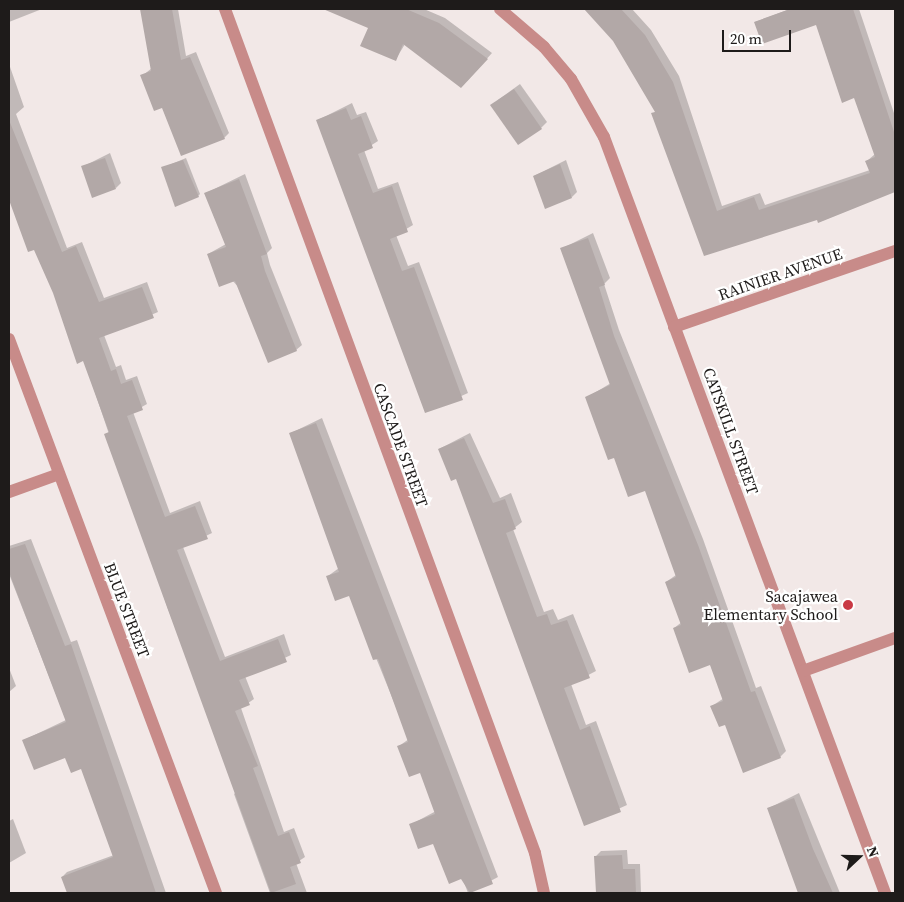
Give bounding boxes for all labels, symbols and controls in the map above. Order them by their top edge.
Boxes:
scale bar [724,20,793,52]
text: 20 m [730,28,762,49]
street label: RAINIER AVENUE [715,244,845,304]
street label: CATSKILL STREET [699,365,763,497]
street label: CASCADE STREET [370,380,432,510]
street label: BLUE STREET [100,560,154,660]
place label: Sacajawea Elementary School [704,586,838,624]
marker: Sacajawea Elementary School [842,599,854,611]
north arrow [834,832,884,882]
text: N [862,843,884,860]

